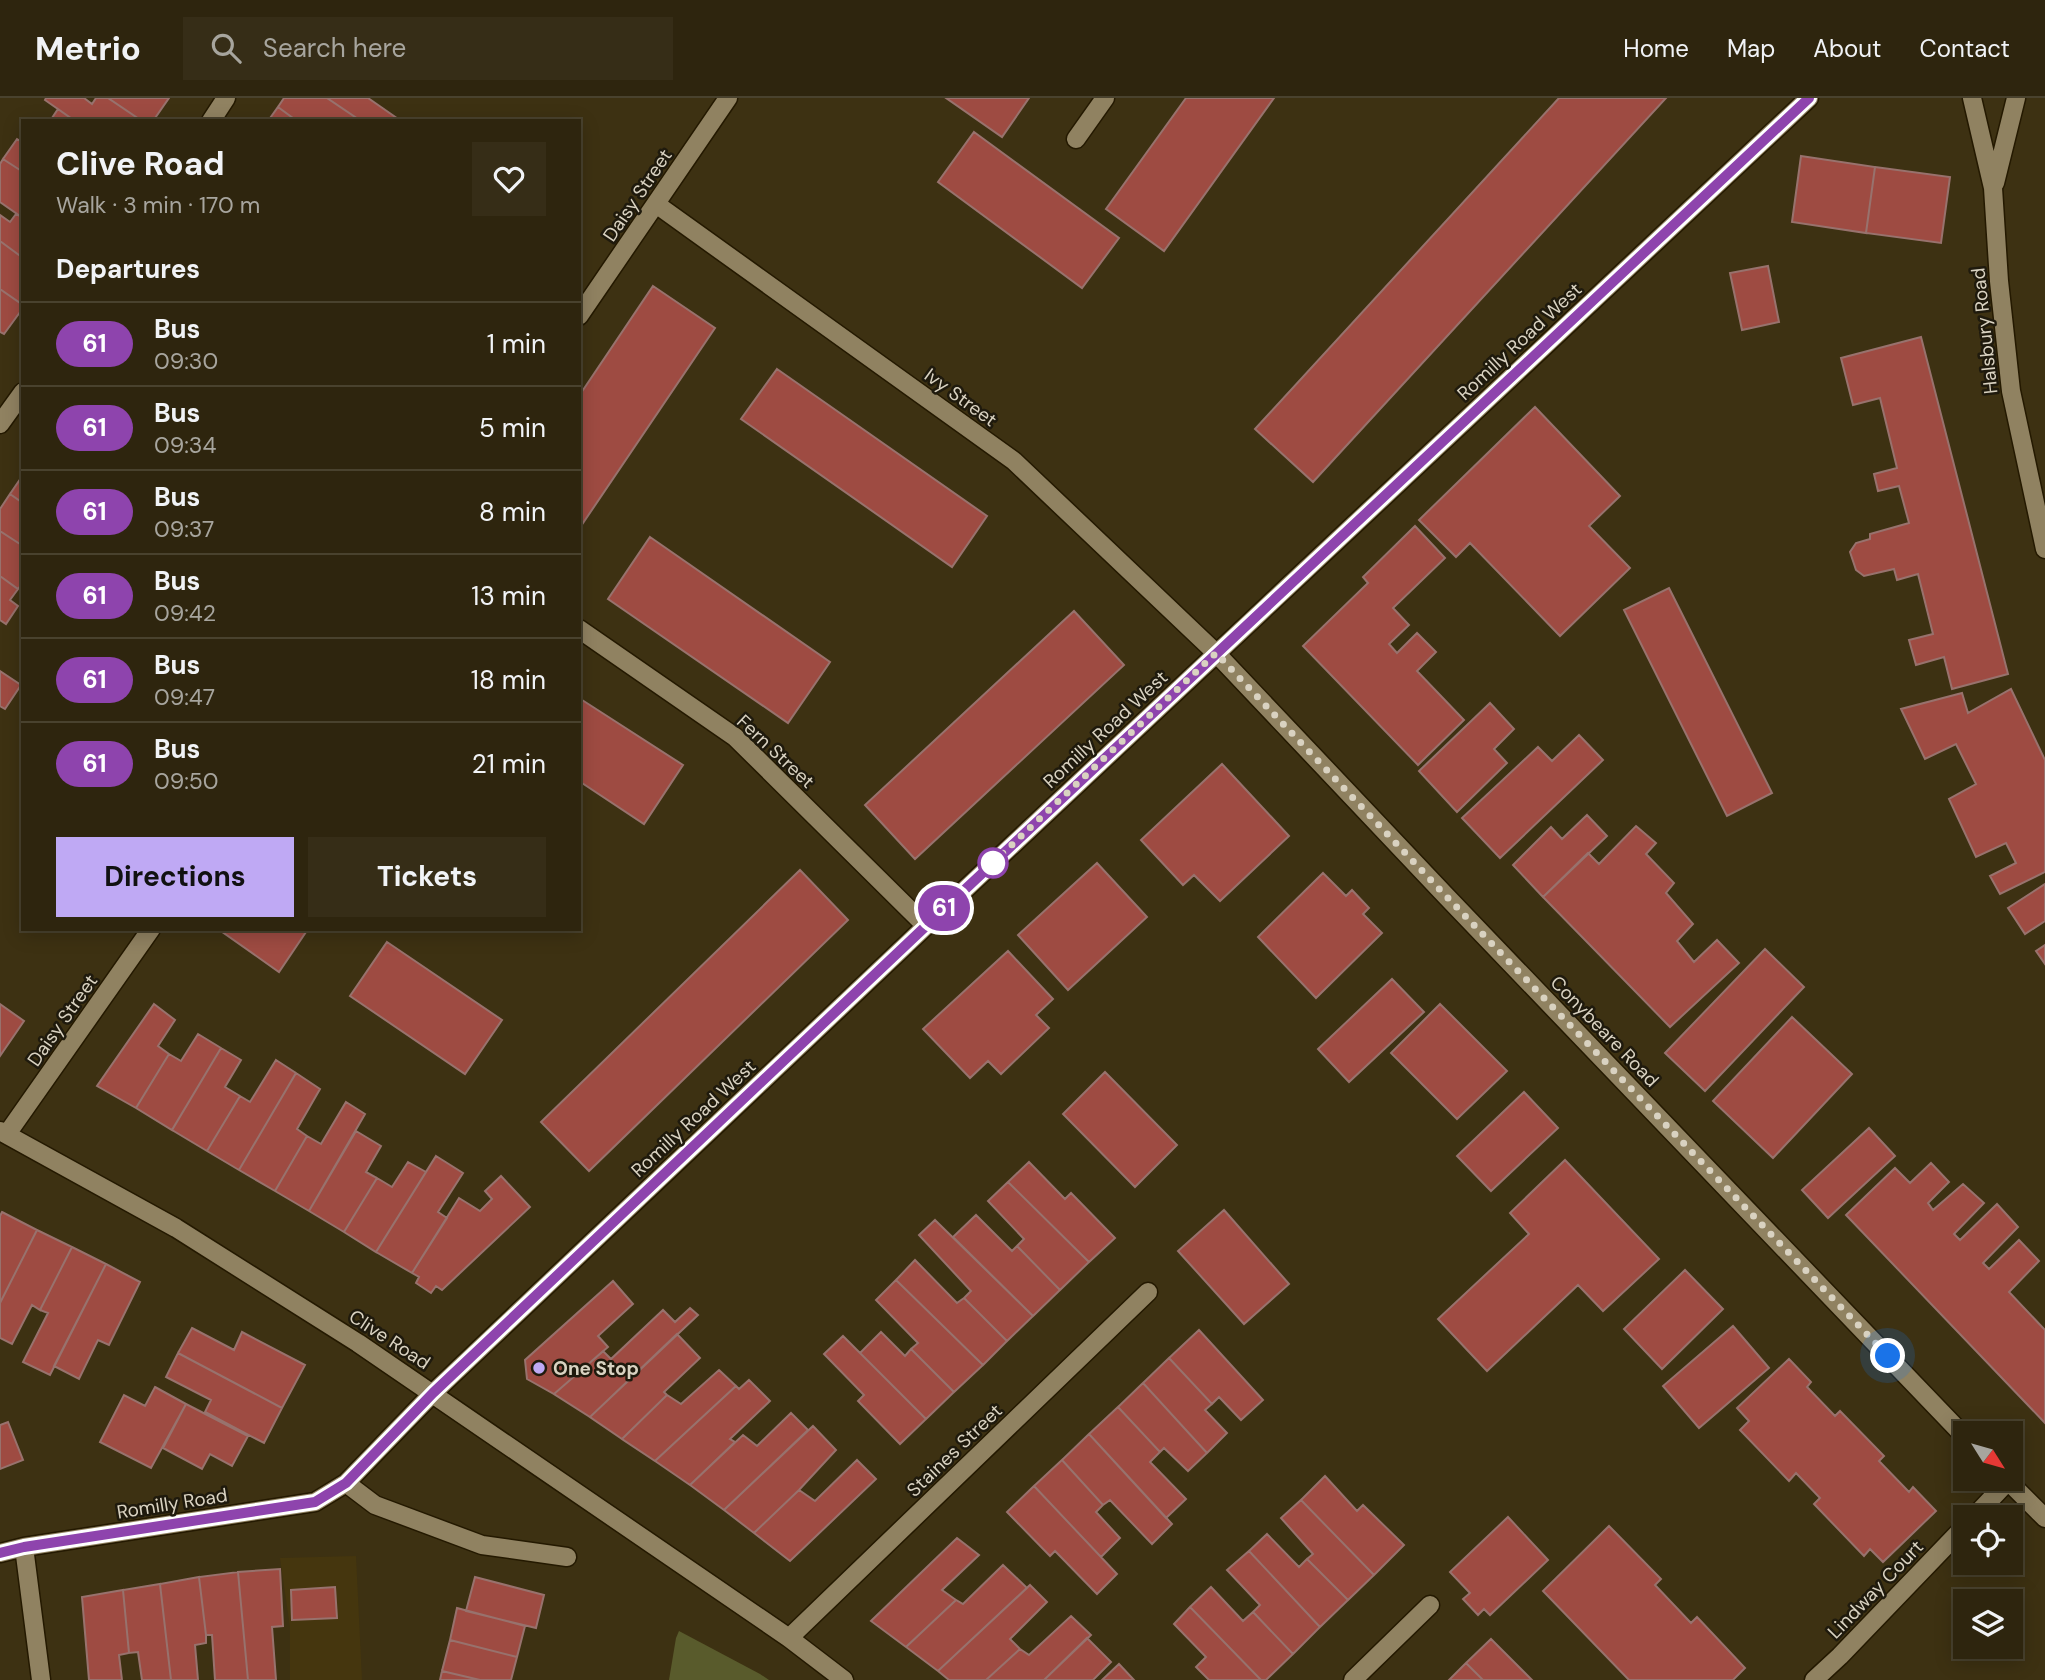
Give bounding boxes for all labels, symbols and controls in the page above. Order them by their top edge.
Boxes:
search box [183,17,673,80]
text: Metrio [35,27,141,70]
icon: search [207,29,245,67]
text: Search here [263,31,406,65]
text: Home [1623,33,1689,64]
text: Map [1727,33,1775,64]
text: About [1813,33,1882,64]
text: Contact [1920,33,2010,64]
text: Clive Road [56,142,225,185]
button: heart [472,142,546,216]
street label: Daisy Street [597,144,678,246]
text: Walk · 3 min · 170 m [56,190,260,220]
text: Departures [56,252,200,286]
street label: Halsbury Road [1965,267,2004,395]
street label: Romilly Road West [1452,277,1587,406]
text: Bus [154,312,200,346]
text: 1 min [487,327,546,361]
text: 61 [83,328,106,359]
text: 09:30 [154,346,218,376]
street label: Ivy Street [919,363,1002,432]
text: Bus [154,396,200,430]
text: 5 min [479,411,546,445]
text: 61 [83,412,106,443]
text: 09:34 [154,430,216,460]
text: Bus [154,480,200,514]
text: 8 min [479,495,546,529]
text: 61 [83,496,106,527]
text: 09:37 [154,514,214,544]
text: Bus [154,564,200,598]
text: 13 min [471,579,546,613]
text: 61 [83,580,106,611]
text: 09:42 [154,598,216,628]
text: Bus [154,648,200,682]
text: 18 min [471,663,546,697]
text: 61 [83,664,106,695]
street label: Romilly Road West [1038,665,1173,794]
text: 09:47 [154,682,215,712]
street label: Fern Street [732,709,820,794]
text: Bus [154,732,200,766]
text: 21 min [472,747,546,781]
text: 61 [83,748,106,779]
text: 09:50 [154,766,219,796]
button: Directions [56,837,294,917]
button: Tickets [308,837,546,917]
unlabelled marker [978,848,1008,878]
line badge: 61 [912,885,976,931]
text: 61 [932,892,956,923]
street label: Daisy Street [22,969,103,1071]
street label: Conybeare Road [1545,970,1664,1092]
street label: Romilly Road West [626,1054,761,1183]
street label: Clive Road [344,1304,435,1375]
your location [1870,1338,1905,1373]
place label: One Stop [553,1356,639,1381]
marker: One Stop [531,1360,547,1376]
street label: Staines Street [901,1398,1007,1502]
north arrow [1953,1421,2023,1491]
map controls [1953,1421,2023,1659]
street label: Romilly Road [115,1482,229,1525]
button: locate [1953,1505,2023,1575]
street label: Lindway Court [1822,1535,1929,1644]
button: layers [1953,1589,2023,1659]

